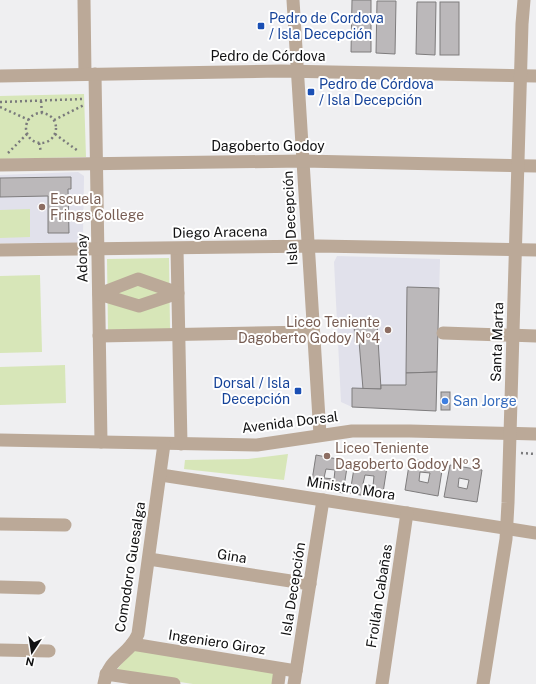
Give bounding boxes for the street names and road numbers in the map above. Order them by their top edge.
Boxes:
street label: Pedro de Córdova [211,48,325,64]
street label: Dagoberto Godoy [211,138,325,154]
street label: Isla Decepción [280,170,300,266]
street label: Diego Aracena [172,223,268,241]
street label: Adonay [74,233,90,283]
street label: Santa Marta [488,302,506,382]
street label: Avenida Dorsal [241,408,339,436]
street label: Ministro Mora [305,473,397,503]
street label: Comodoro Guesalga [112,500,148,634]
street label: Isla Decepción [278,541,308,637]
street label: Froilán Cabañas [363,543,395,649]
street label: Gina [216,546,248,566]
street label: Ingeniero Giroz [167,626,267,658]

